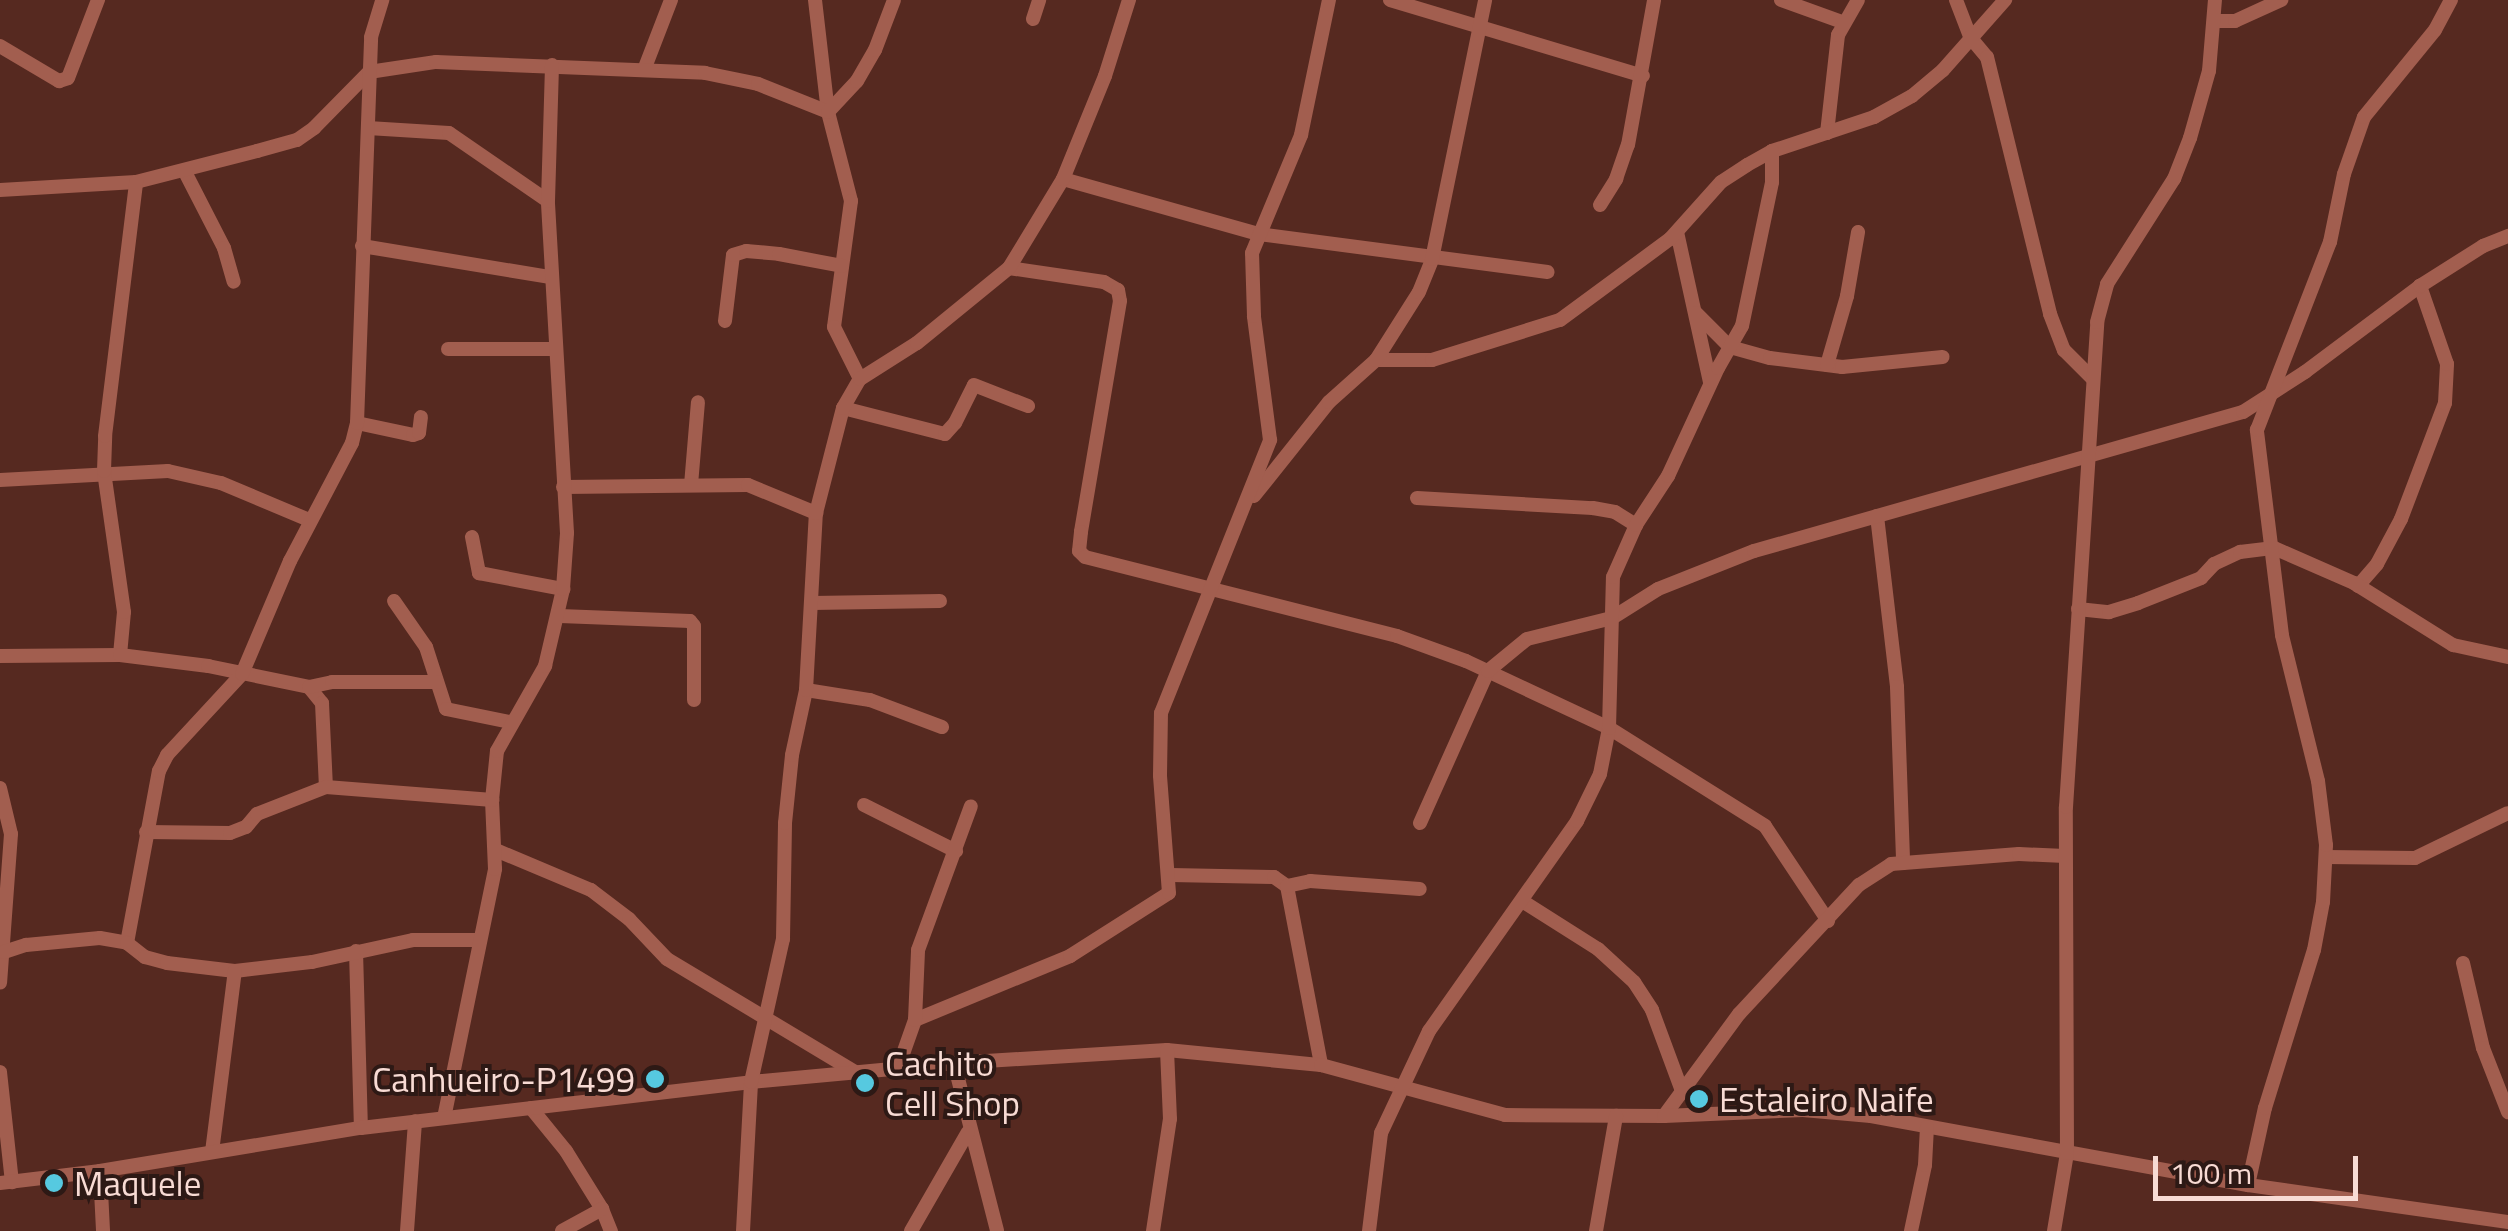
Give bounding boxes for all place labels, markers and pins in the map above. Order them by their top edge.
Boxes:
place label: Cachito Cell Shop [885,1042,1020,1124]
place label: Canhueiro-P1499 [372,1058,635,1100]
marker: Canhueiro-P1499 [644,1068,666,1090]
marker: Cachito Cell Shop [854,1072,876,1094]
place label: Estaleiro Naife [1719,1078,1934,1120]
marker: Estaleiro Naife [1688,1088,1710,1110]
place label: Maquele [74,1162,201,1204]
marker: Maquele [43,1172,65,1194]

